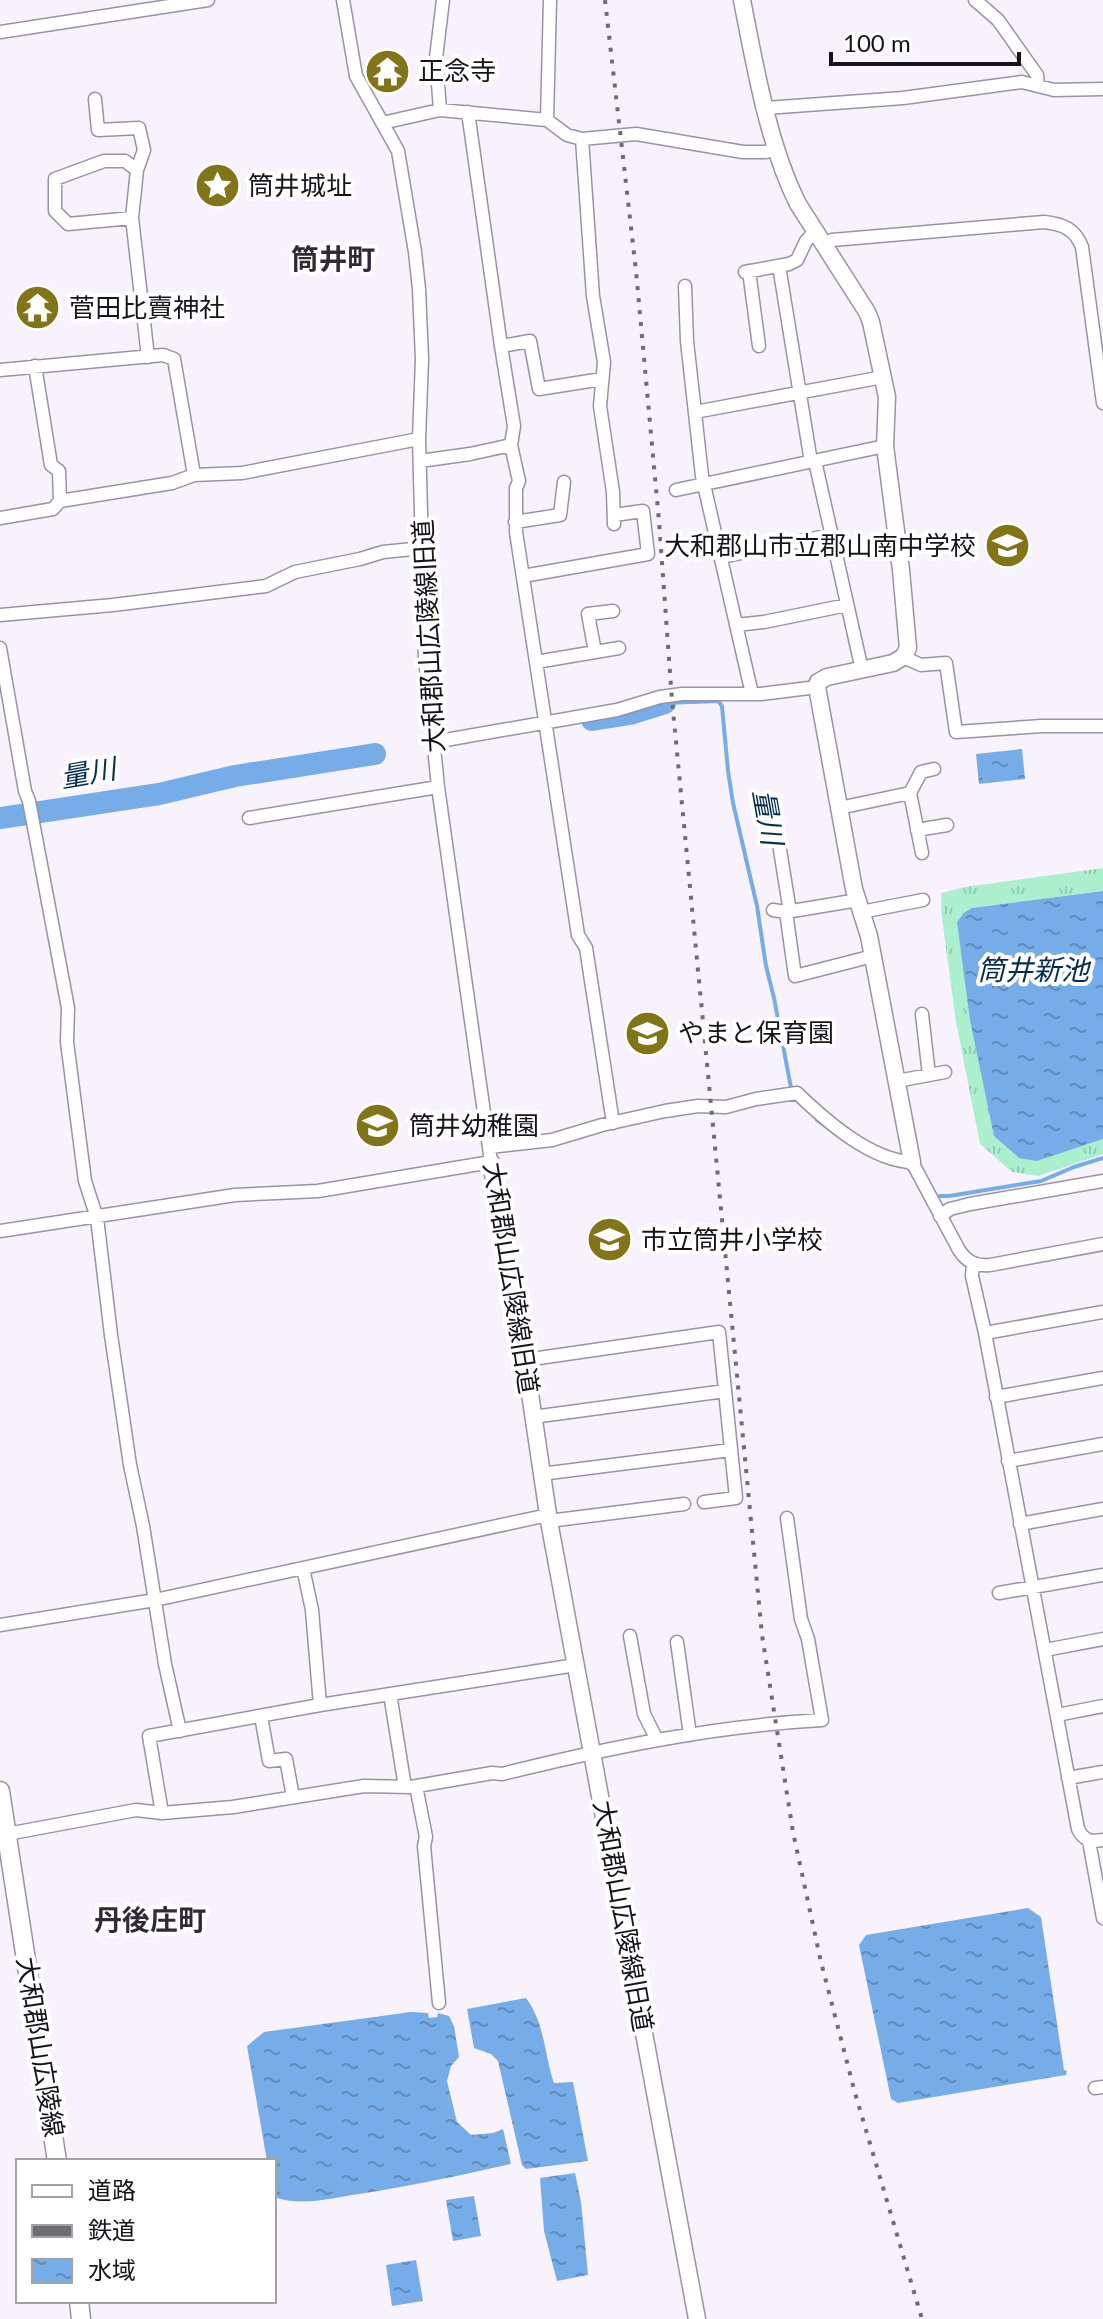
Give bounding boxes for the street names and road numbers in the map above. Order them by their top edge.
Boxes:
street label: 大和郡山広陵線旧道 [406,518,450,754]
street label: 大和郡山広陵線旧道 [478,1160,546,1396]
street label: 大和郡山広陵線旧道 [588,1798,660,2034]
street label: 大和郡山広陵線 [11,1954,71,2139]

